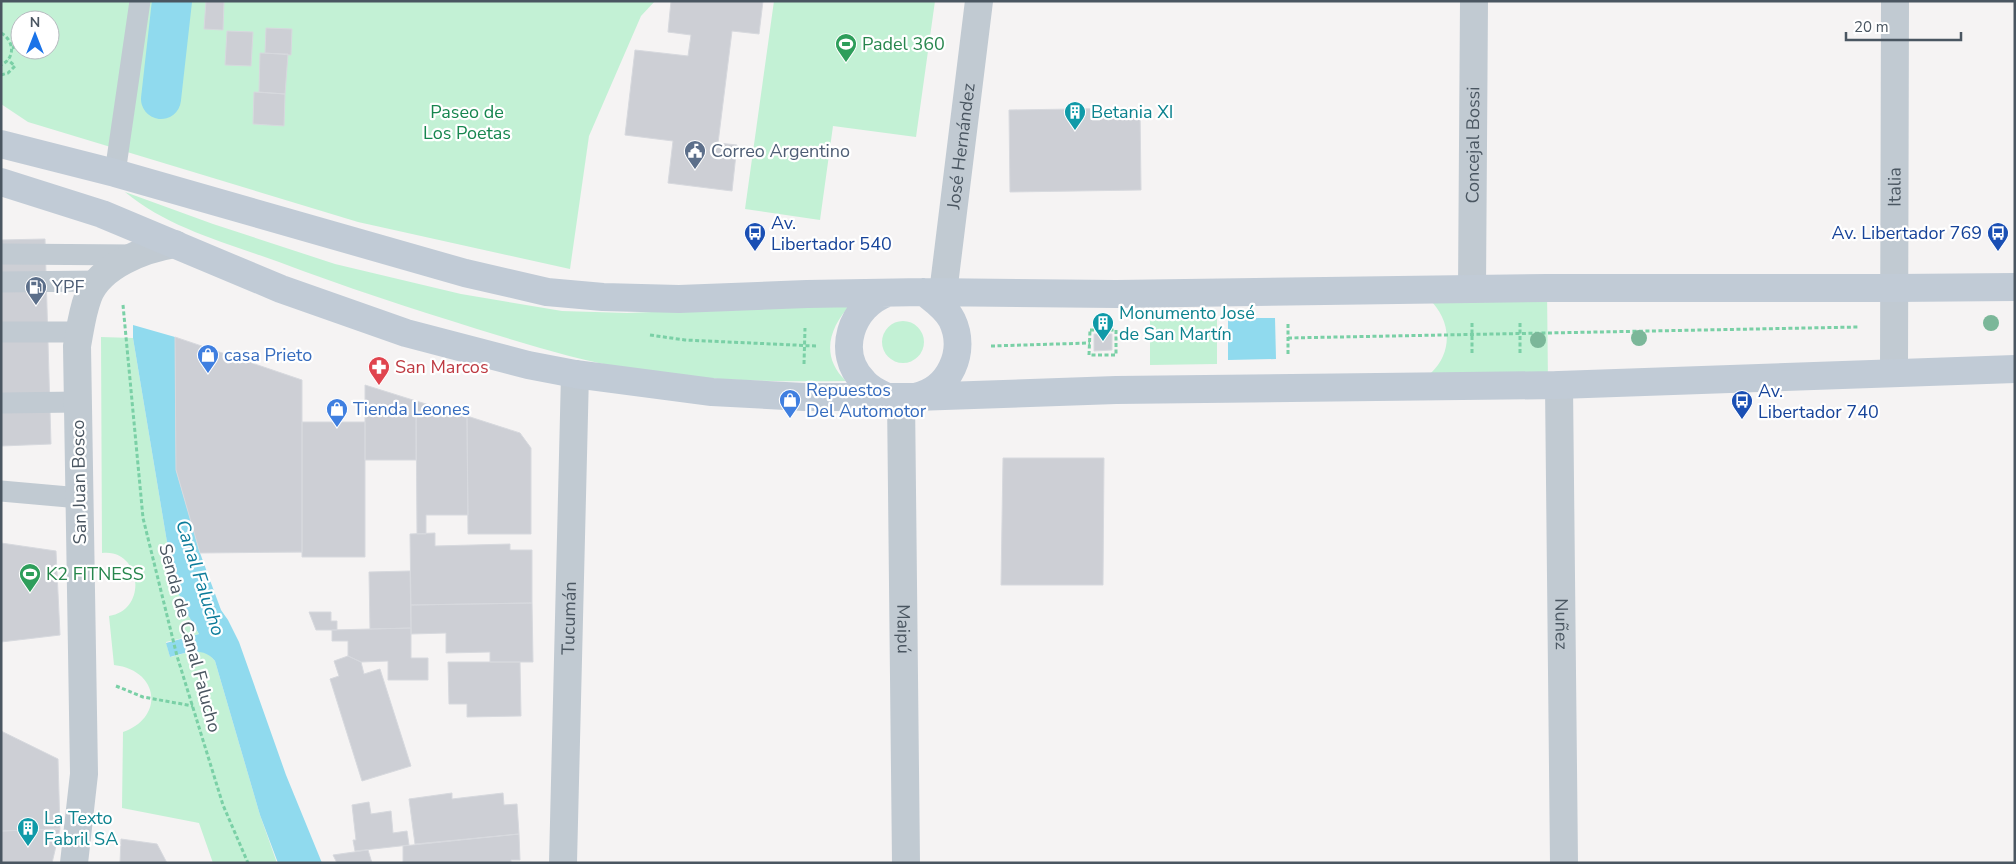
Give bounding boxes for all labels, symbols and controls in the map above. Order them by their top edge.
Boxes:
north arrow [10,10,60,60]
scale bar [1846,10,1961,42]
text: N [30,13,40,32]
text: 20 m [1854,17,1889,37]
sports icon: Padel 360 [834,32,858,63]
place label: Padel 360 [862,32,945,56]
street label: José Hernández [941,82,981,212]
street label: Concejal Bossi [1461,86,1485,204]
park label: Paseo de Los Poetas [423,100,511,145]
building icon: Betania XI [1063,100,1087,131]
place label: Betania XI [1091,100,1173,124]
public building icon: Correo Argentino [683,139,707,170]
place label: Correo Argentino [711,139,850,163]
street label: Italia [1882,167,1907,207]
place label: Av. Libertador 540 [771,211,892,256]
bus stop icon: Av. Libertador 540 [743,221,767,252]
place label: Av. Libertador 769 [1831,221,1982,245]
bus stop icon: Av. Libertador 769 [1986,221,2010,252]
fuel station icon: YPF [24,275,48,306]
place label: YPF [51,275,84,299]
place label: Monumento José de San Martín [1119,301,1255,346]
building icon: Monumento José de San Martín [1091,311,1115,342]
shop icon: casa Prieto [196,343,220,374]
place label: casa Prieto [224,343,312,367]
pharmacy icon: San Marcos [367,355,391,386]
place label: San Marcos [395,355,489,379]
place label: Repuestos Del Automotor [806,378,927,423]
place label: Av. Libertador 740 [1758,379,1879,424]
shop icon: Repuestos Del Automotor [778,388,802,419]
bus stop icon: Av. Libertador 740 [1730,389,1754,420]
shop icon: Tienda Leones [325,397,349,428]
place label: Tienda Leones [353,397,470,421]
street label: San Juan Bosco [66,419,92,545]
water label: Canal Falucho [169,517,231,639]
street label: Senda de Canal Falucho [153,541,227,735]
sports icon: K2 FITNESS [18,562,42,593]
place label: K2 FITNESS [46,562,144,586]
street label: Tucumán [556,581,582,655]
street label: Nuñez [1549,598,1574,650]
street label: Maipú [891,604,916,654]
place label: La Texto Fabril SA [44,806,118,851]
building icon: La Texto Fabril SA [16,816,40,847]

